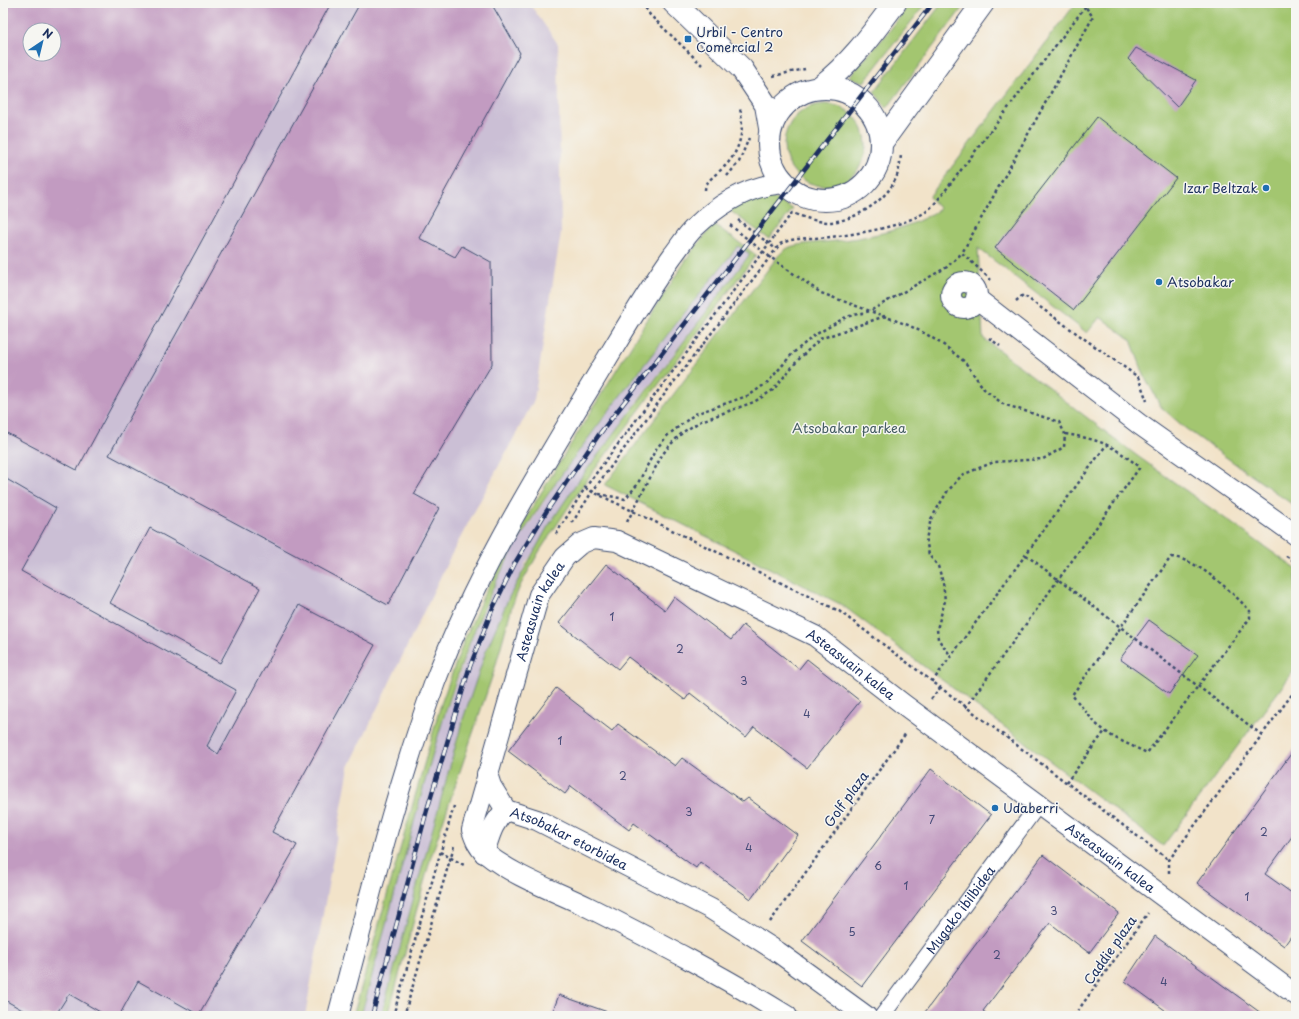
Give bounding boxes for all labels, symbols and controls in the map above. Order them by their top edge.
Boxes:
north arrow [22,22,62,62]
place label: Urbil - Centro Comercial 2 [696,22,783,56]
text: N [40,24,57,43]
marker: Urbil - Centro Comercial 2 [683,34,693,44]
place label: Izar Beltzak [1183,178,1259,197]
marker: Izar Beltzak [1261,183,1271,193]
place label: Atsobakar [1167,272,1234,291]
marker: Atsobakar [1154,277,1164,287]
park label: Atsobakar parkea [792,418,907,437]
street label: Asteasuain kalea [511,557,569,663]
house number: 1 [610,608,615,625]
street label: Asteasuain kalea [804,623,900,704]
house number: 2 [676,640,684,657]
house number: 3 [740,672,748,689]
house number: 4 [803,705,811,722]
house number: 1 [558,732,563,749]
street label: Golf plaza [819,766,873,831]
house number: 2 [619,767,627,784]
place label: Udaberri [1003,798,1058,817]
street label: Atsobakar etorbidea [508,802,632,874]
house number: 3 [685,803,693,820]
marker: Udaberri [990,803,1000,813]
house number: 7 [929,811,935,828]
street label: Asteasuain kalea [1062,818,1160,897]
house number: 2 [1260,823,1268,840]
house number: 4 [745,839,753,856]
house number: 6 [874,857,882,874]
street label: Mugako ibilbidea [921,861,1000,958]
house number: 1 [904,877,909,894]
house number: 1 [1245,888,1250,905]
house number: 3 [1050,902,1058,919]
street label: Caddie plaza [1079,911,1141,988]
house number: 5 [848,923,856,940]
house number: 2 [993,946,1001,963]
house number: 4 [1160,973,1168,990]

